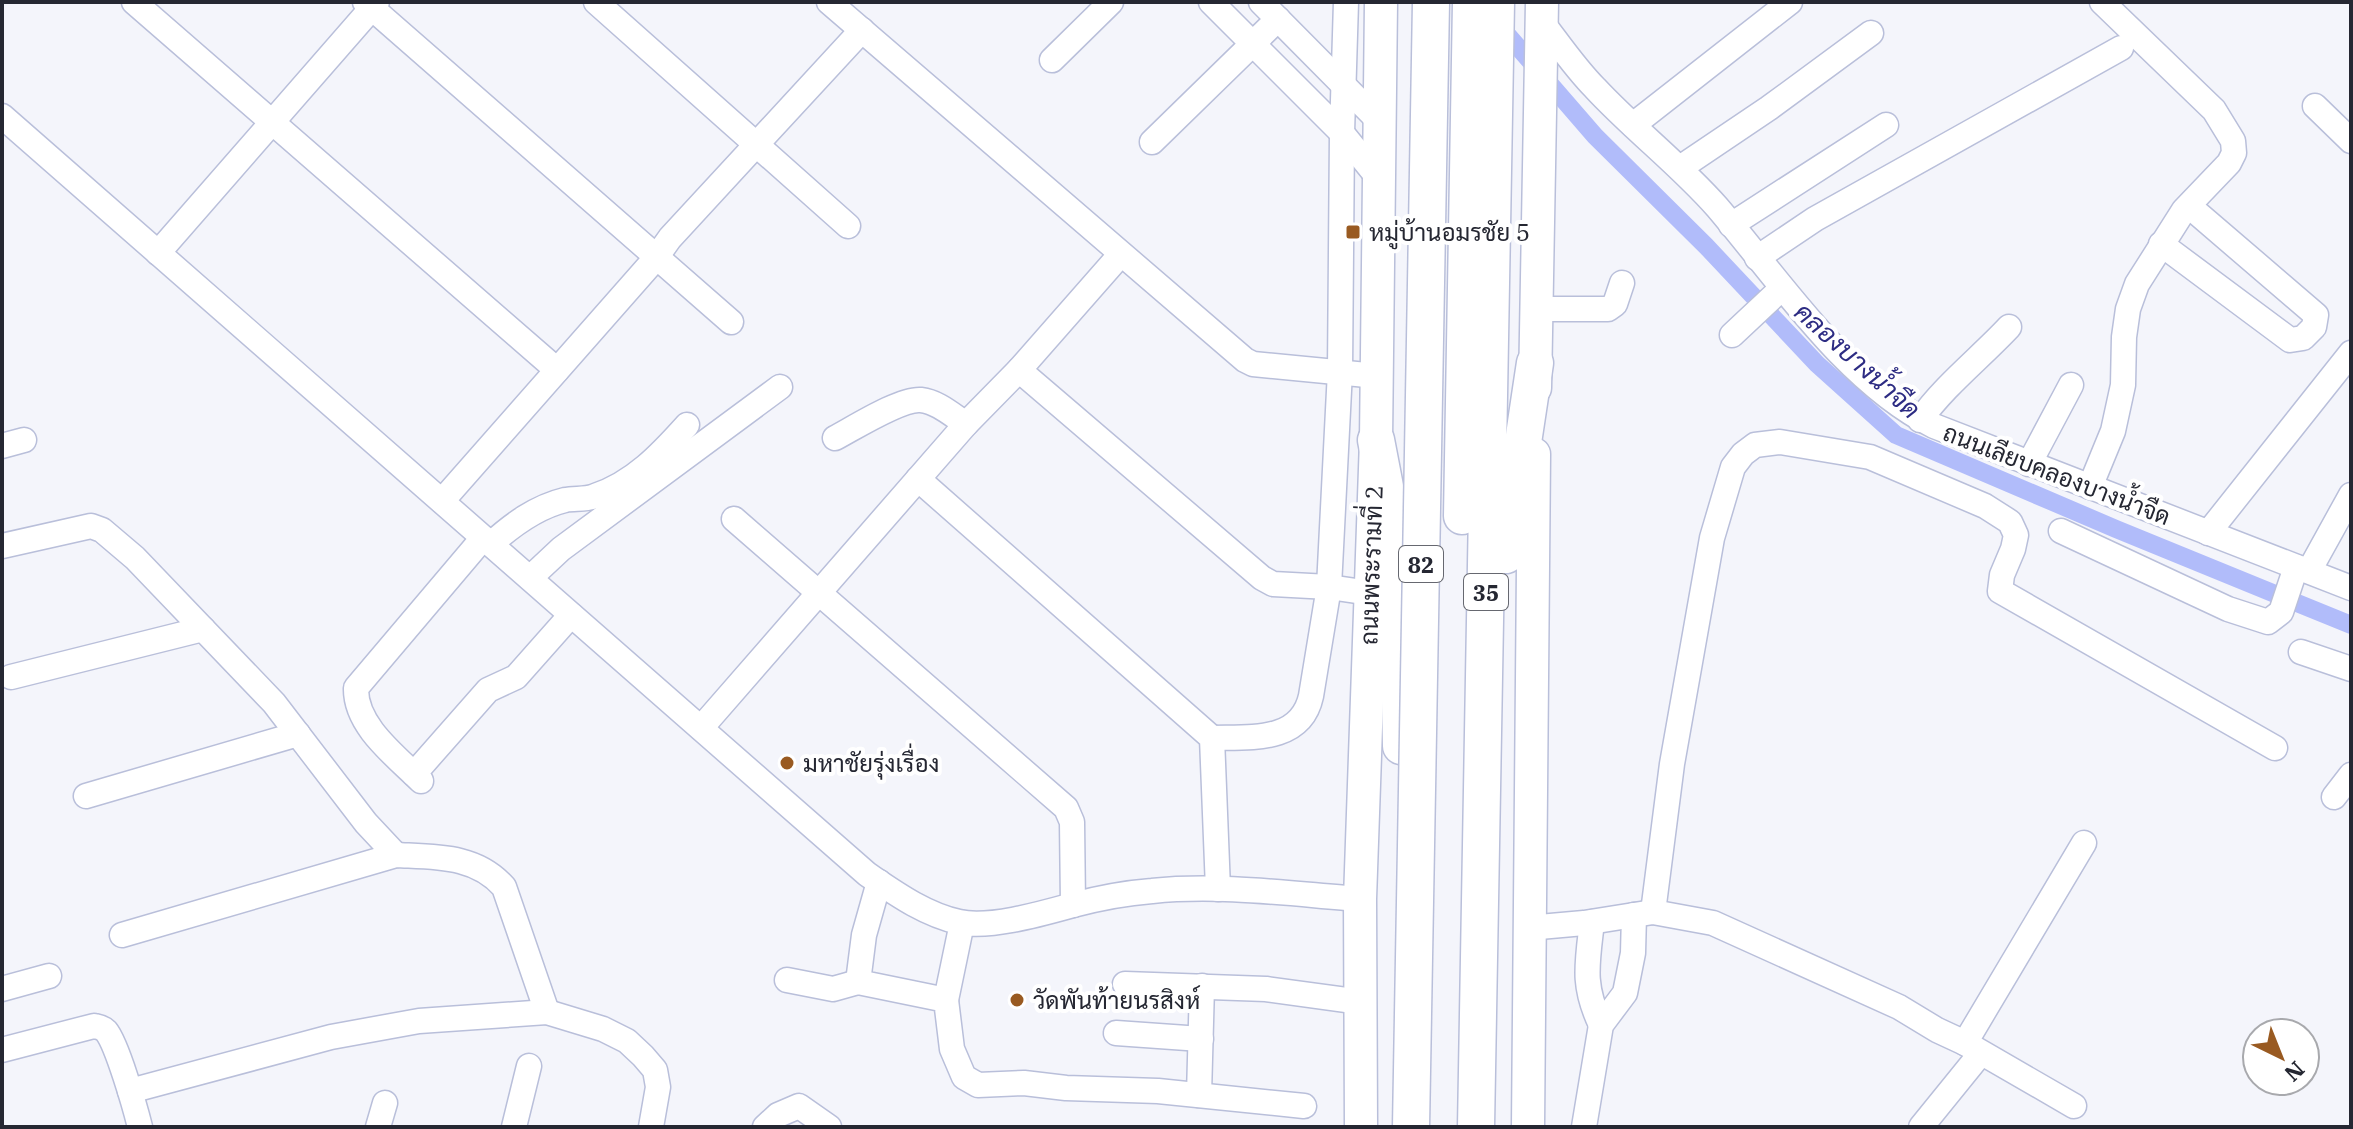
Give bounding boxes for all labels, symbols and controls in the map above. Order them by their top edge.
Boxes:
place label: หมู่บ้านอมรชัย 5 [1369,216,1530,250]
marker: หมู่บ้านอมรชัย 5 [1344,223,1362,241]
water label: คลองบางน้ำจืด [1788,292,1930,426]
street label: ถนนเลียบคลองบางน้ำจืด [1939,413,2176,532]
street label: ถนนพระรามที่ 2 [1348,484,1390,645]
road number: 82 [1399,546,1443,582]
road number: 35 [1464,574,1508,610]
place label: มหาชัยรุ่งเรื่อง [803,743,939,780]
marker: มหาชัยรุ่งเรื่อง [778,754,796,772]
place label: วัดพันท้ายนรสิงห์ [1033,984,1200,1016]
marker: วัดพันท้ายนรสิงห์ [1008,991,1026,1009]
north arrow [2241,1017,2321,1097]
text: N [2279,1055,2311,1089]

